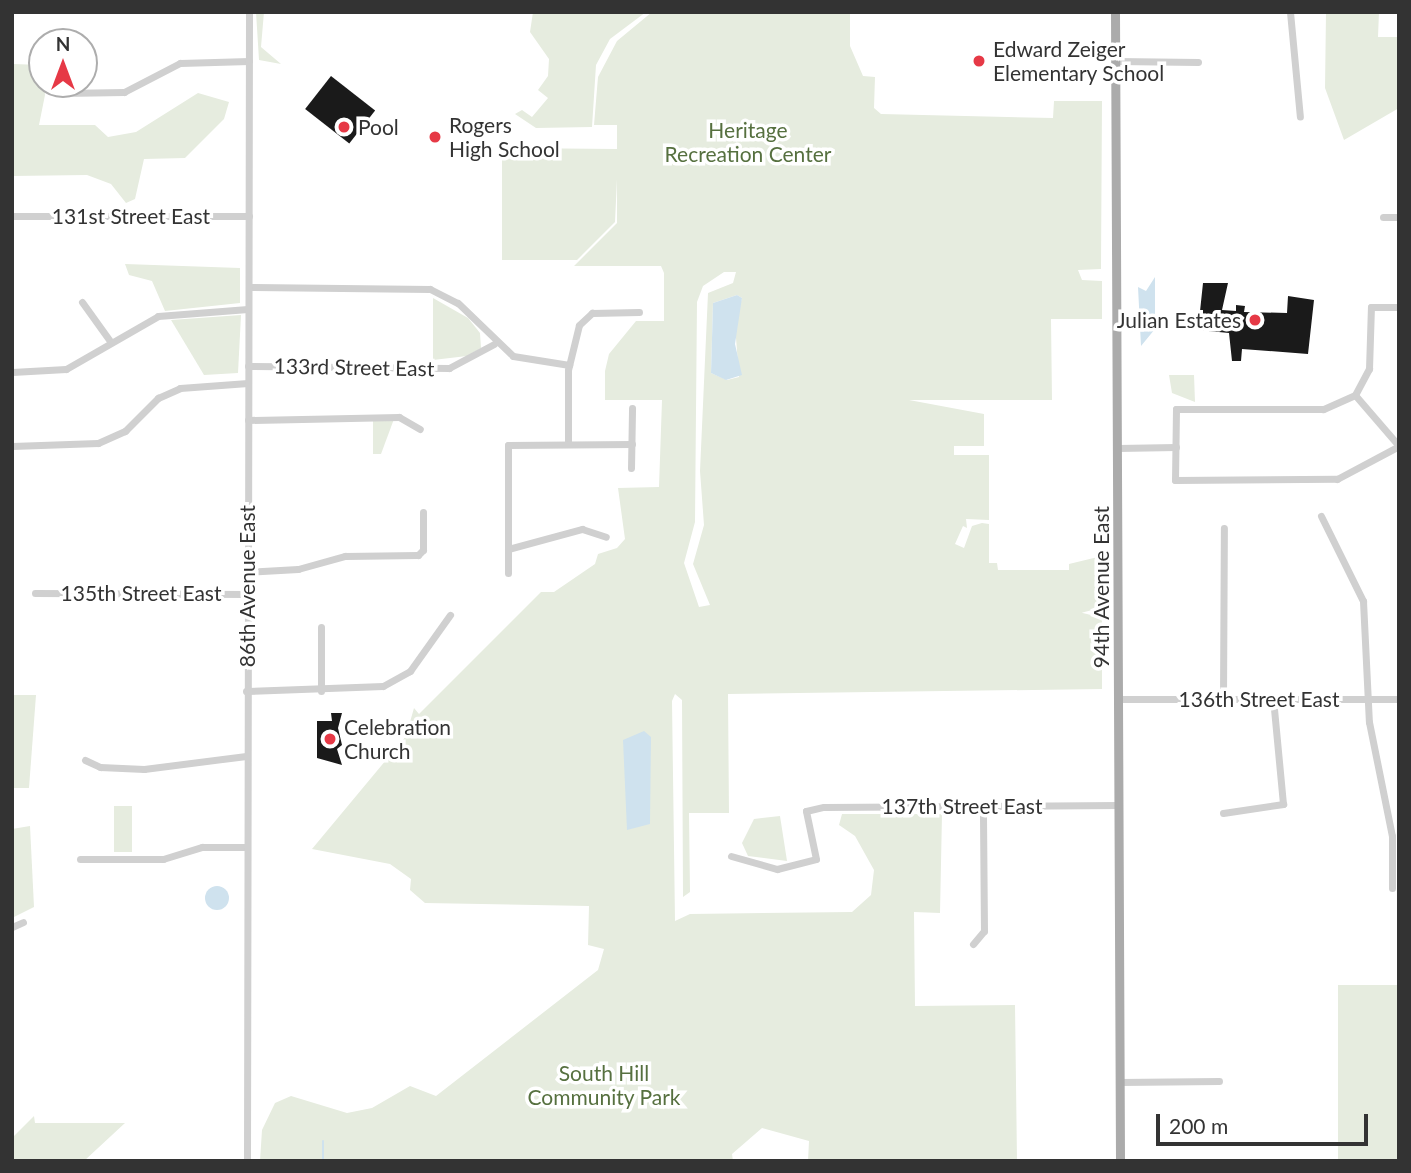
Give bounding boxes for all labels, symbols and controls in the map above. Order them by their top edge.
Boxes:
north arrow [28,28,98,98]
text: N [56,32,70,55]
place label: Edward Zeiger Elementary School [993,36,1165,86]
marker: Edward Zeiger Elementary School [971,53,987,69]
place label: Rogers High School [449,112,560,162]
place label: Pool [358,114,399,140]
park label: Heritage Recreation Center [665,117,831,167]
marker: Pool [336,119,352,135]
marker: Rogers High School [427,129,443,145]
street label: 131st Street East [52,203,210,229]
place label: Julian Estates [1117,307,1241,333]
marker: Julian Estates [1247,312,1263,328]
street label: 133rd Street East [273,353,435,381]
street label: 86th Avenue East [234,505,260,667]
street label: 94th Avenue East [1088,506,1114,668]
street label: 135th Street East [61,580,221,606]
street label: 136th Street East [1179,686,1339,712]
place label: Celebration Church [344,714,451,764]
marker: Celebration Church [322,731,338,747]
street label: 137th Street East [882,793,1042,819]
park label: South Hill Community Park [527,1060,681,1110]
scale bar [1159,1100,1371,1144]
text: 200 m [1169,1113,1228,1138]

